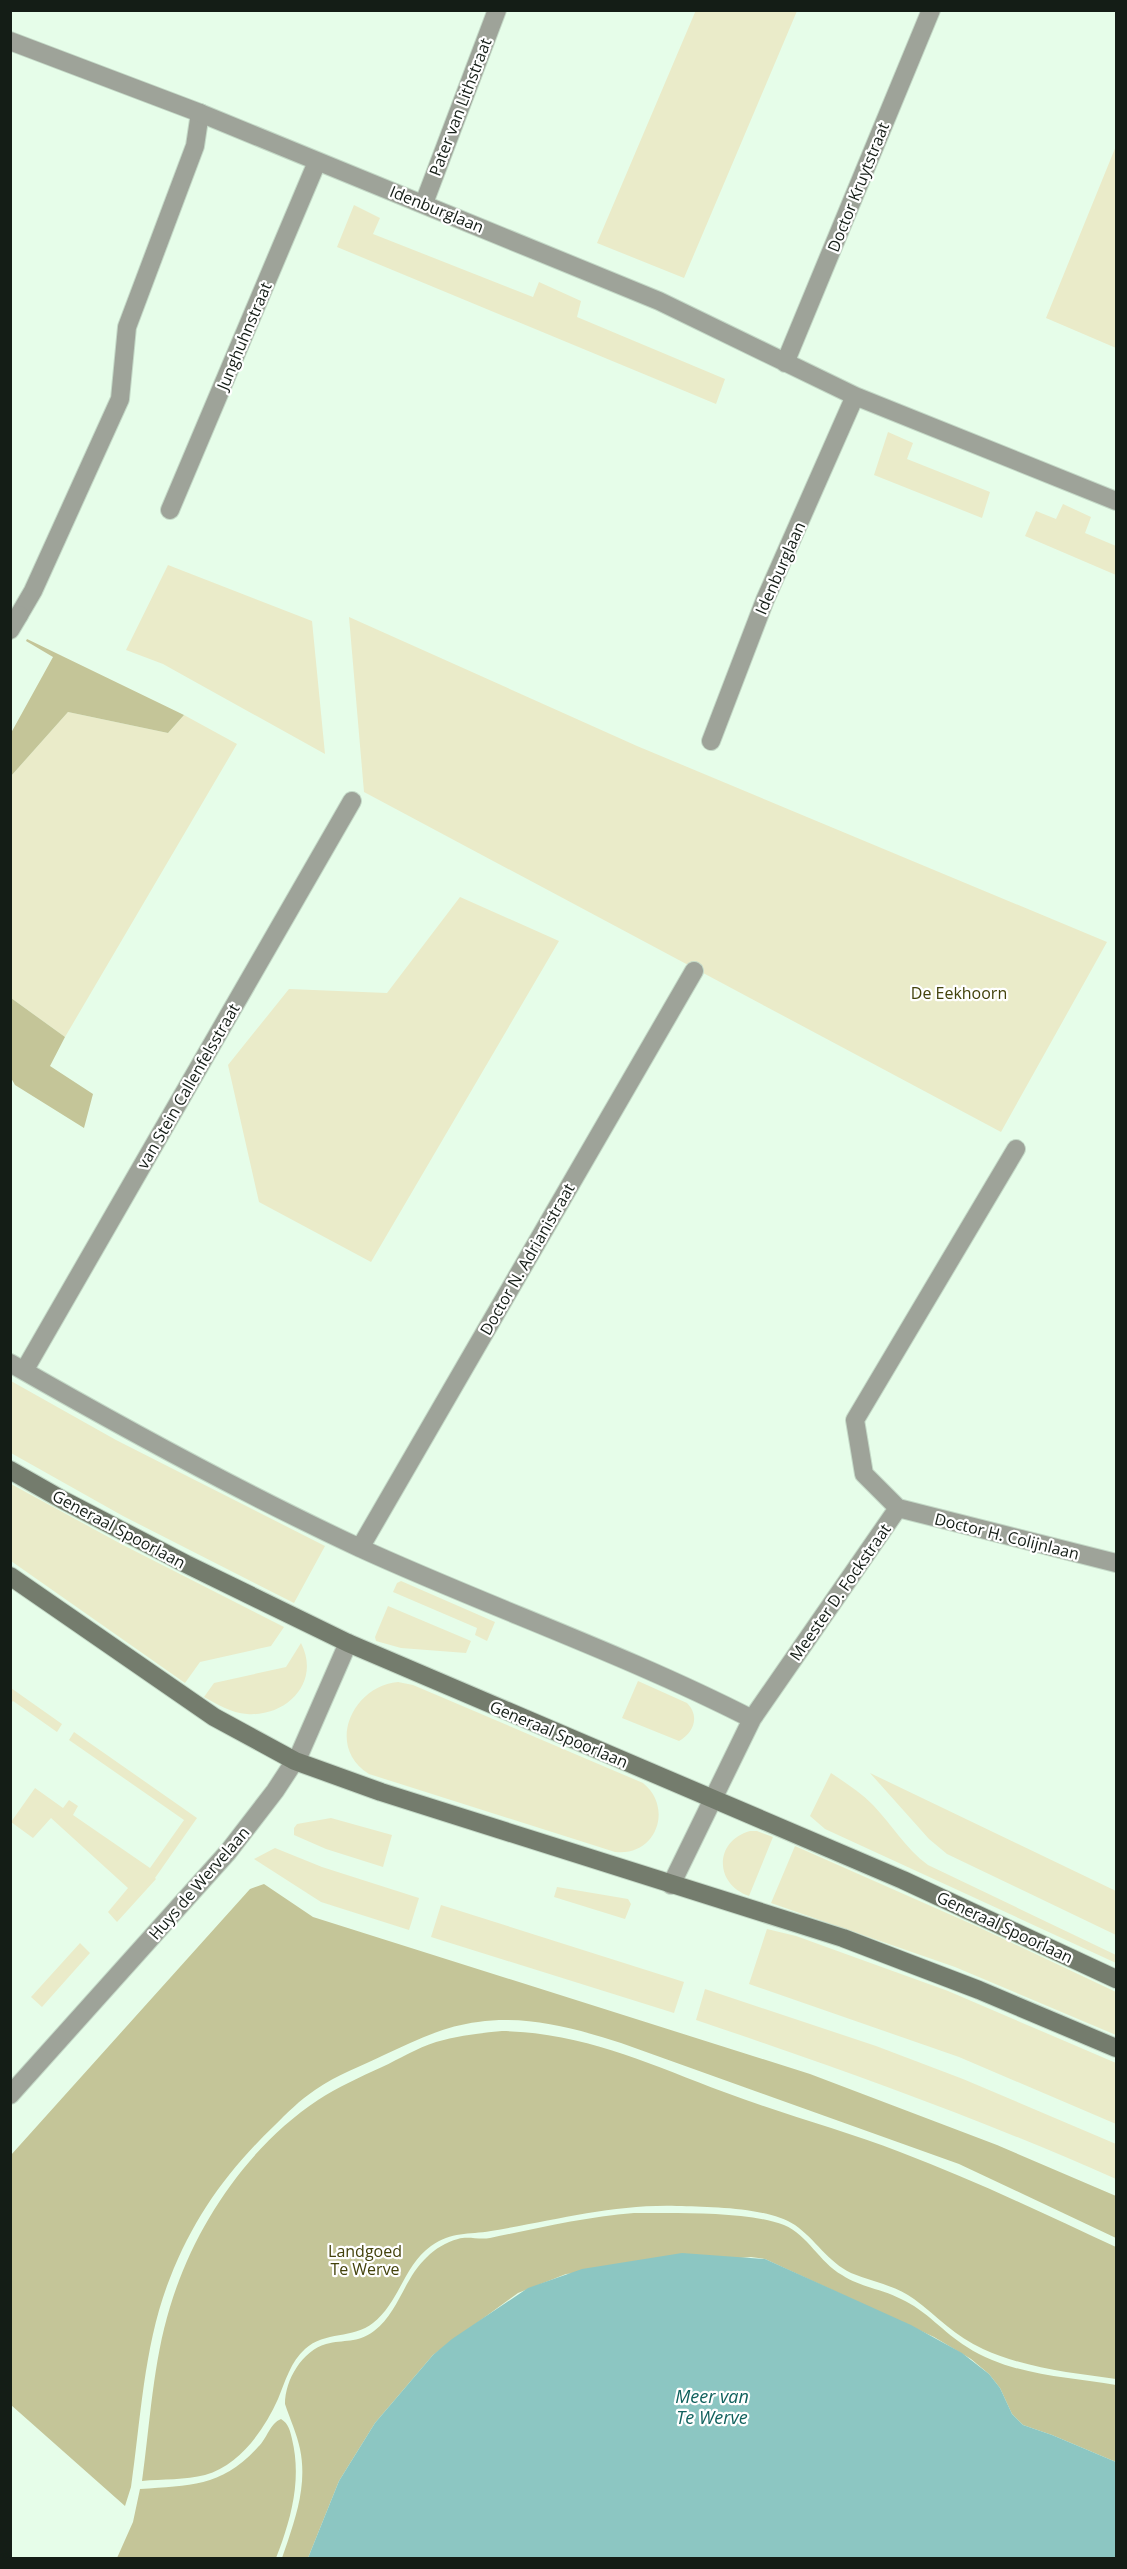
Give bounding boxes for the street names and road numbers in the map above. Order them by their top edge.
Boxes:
street label: Pater van Lithstraat [424,35,497,179]
street label: Doctor Kruytstraat [822,119,894,255]
street label: Idenburglaan [387,180,487,238]
street label: Junghuhnstraat [211,278,277,395]
street label: Idenburglaan [750,518,810,618]
street label: van Stein Callenfelsstraat [132,999,245,1173]
street label: Doctor N. Adrianistraat [474,1179,580,1339]
street label: Generaal Spoorlaan [49,1485,189,1573]
street label: Doctor H. Colijnlaan [932,1507,1082,1565]
street label: Meester D. Fockstraat [784,1519,896,1665]
street label: Generaal Spoorlaan [487,1695,631,1773]
street label: Huys de Wervelaan [144,1822,254,1944]
street label: Generaal Spoorlaan [933,1886,1077,1968]

